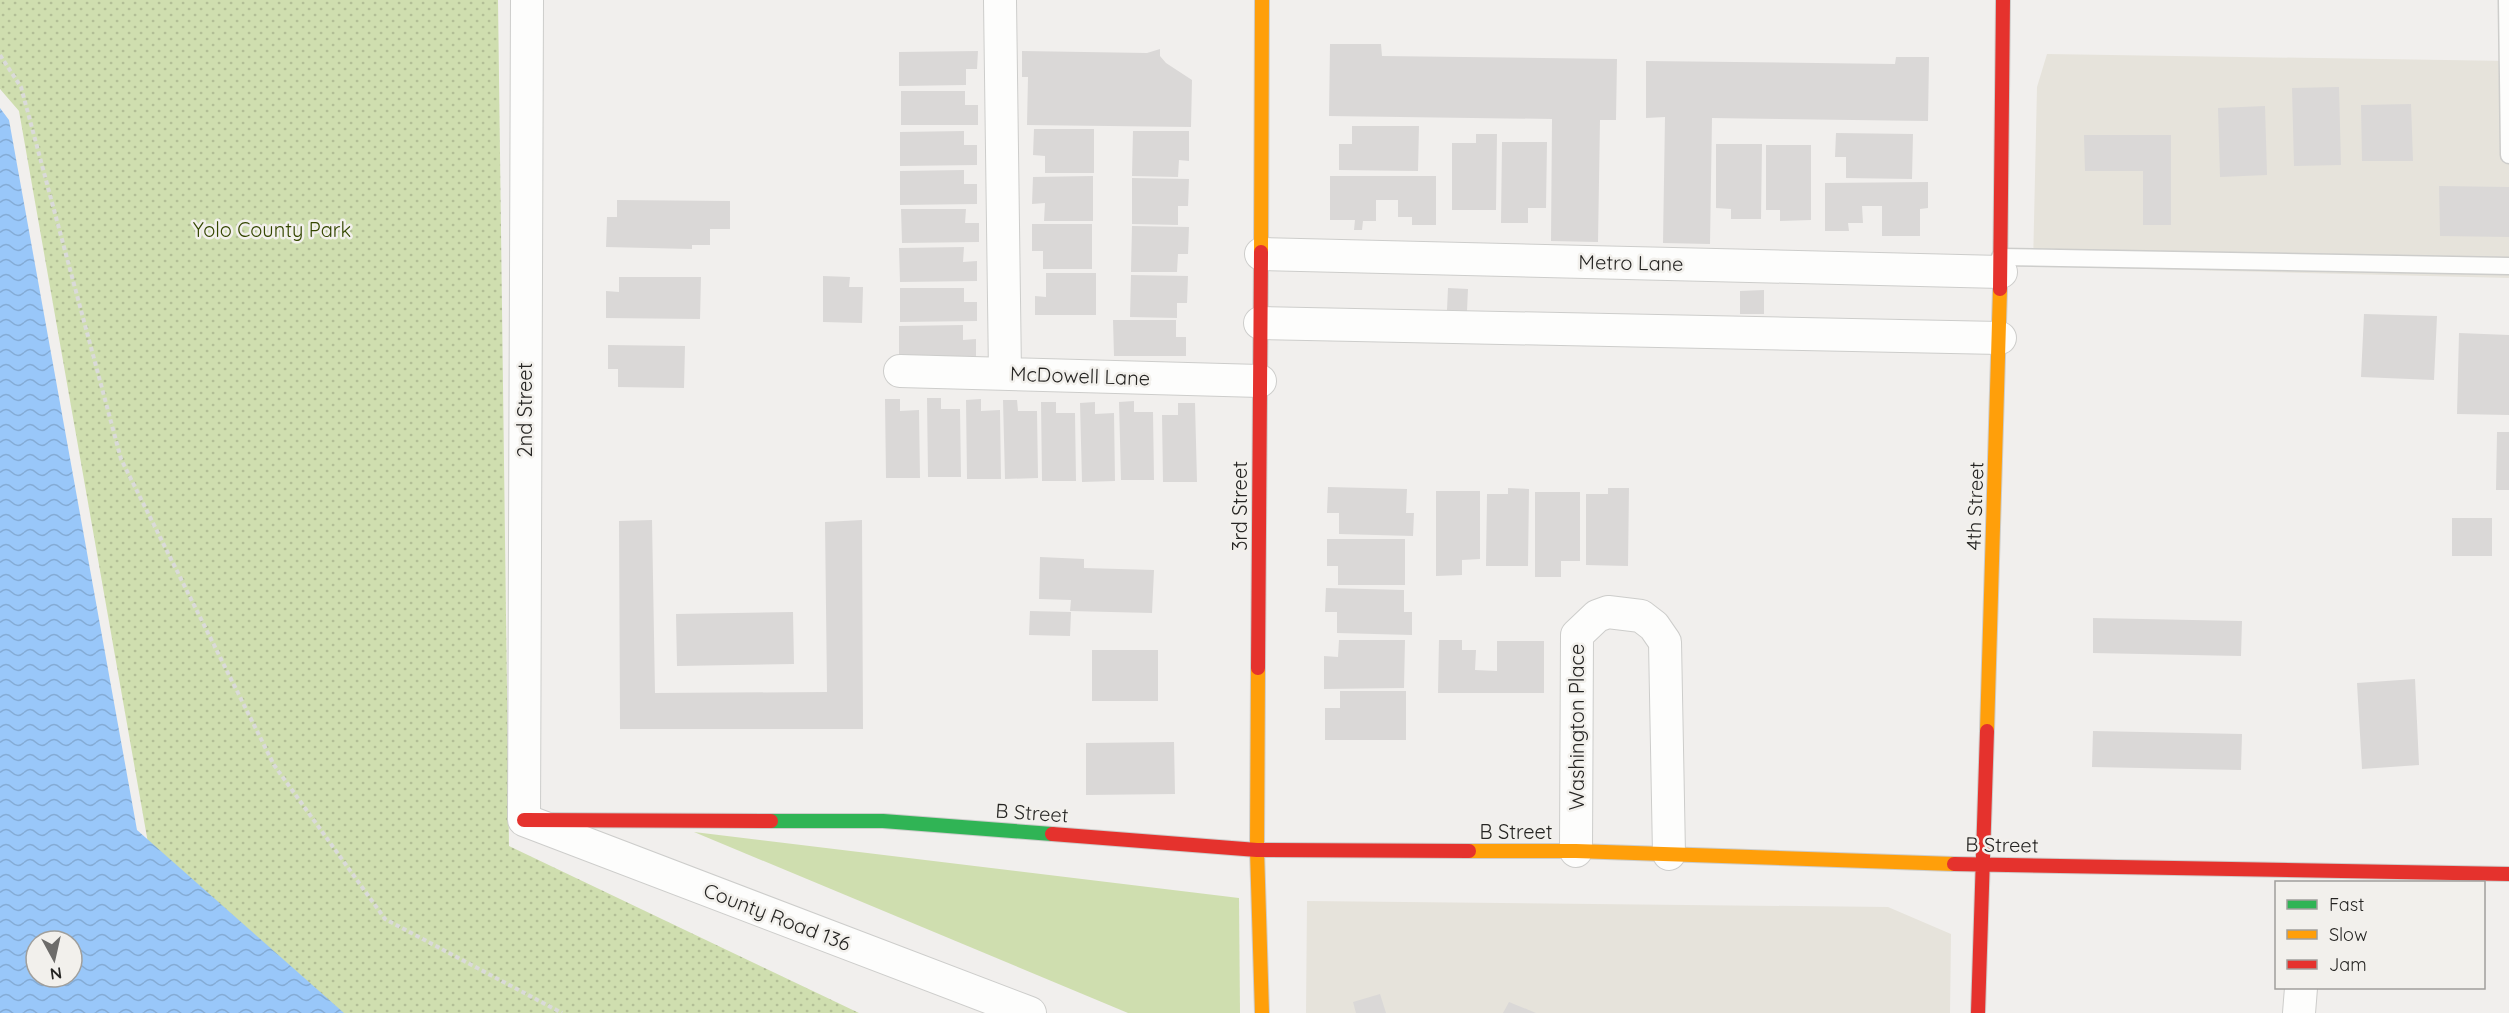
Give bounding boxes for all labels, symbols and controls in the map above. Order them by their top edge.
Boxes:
park label: Yolo County Park [193,217,351,242]
street label: Metro Lane [1578,249,1684,276]
street label: McDowell Lane [1010,361,1150,390]
street label: 2nd Street [512,362,537,457]
street label: 3rd Street [1227,461,1252,551]
street label: 4th Street [1960,461,1989,551]
street label: Washington Place [1564,644,1589,810]
street label: B Street [995,797,1070,828]
street label: B Street [1479,819,1553,844]
street label: B Street [1965,831,2039,858]
street label: County Road 136 [700,877,854,956]
legend [2275,881,2485,989]
text: Fast [2329,893,2364,916]
text: Slow [2329,923,2367,946]
north arrow [24,929,84,989]
text: Jam [2329,953,2367,976]
text: N [49,963,63,985]

